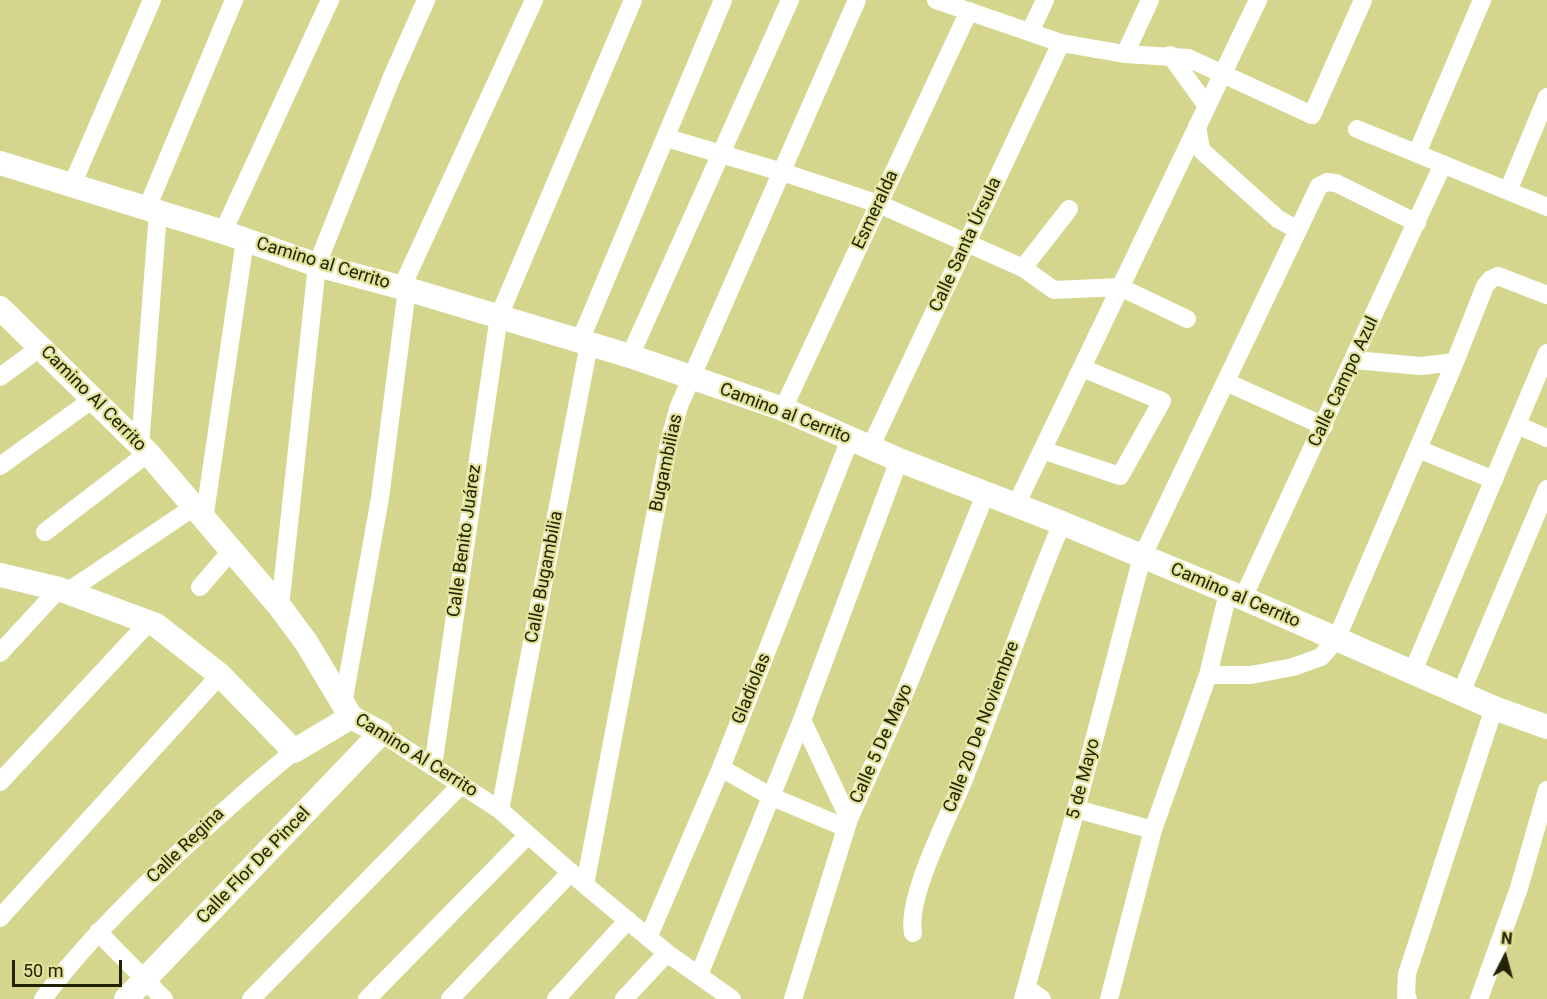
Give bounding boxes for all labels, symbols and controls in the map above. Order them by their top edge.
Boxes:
street label: Esmeralda [848,167,904,253]
street label: Calle Santa Úrsula [925,174,1007,316]
street label: Camino al Cerrito [253,233,393,295]
street label: Calle Campo Azul [1304,313,1384,451]
street label: Camino Al Cerrito [36,342,150,456]
street label: Camino al Cerrito [716,379,854,449]
street label: Bugambilias [646,412,688,514]
street label: Calle Benito Juárez [444,463,486,619]
street label: Calle Bugambilia [522,509,568,645]
street label: Camino al Cerrito [1167,559,1303,633]
street label: Calle 20 De Noviembre [939,638,1025,816]
street label: Gladiolas [728,650,776,728]
street label: Calle 5 De Mayo [846,681,918,807]
street label: Camino Al Cerrito [351,710,481,802]
street label: 5 de Mayo [1063,736,1105,822]
street label: Calle Flor De Pincel [193,803,315,929]
street label: Calle Regina [143,804,229,888]
north arrow [1475,927,1535,987]
text: N [1500,929,1514,949]
scale bar [15,948,124,986]
text: 50 m [23,960,63,981]

